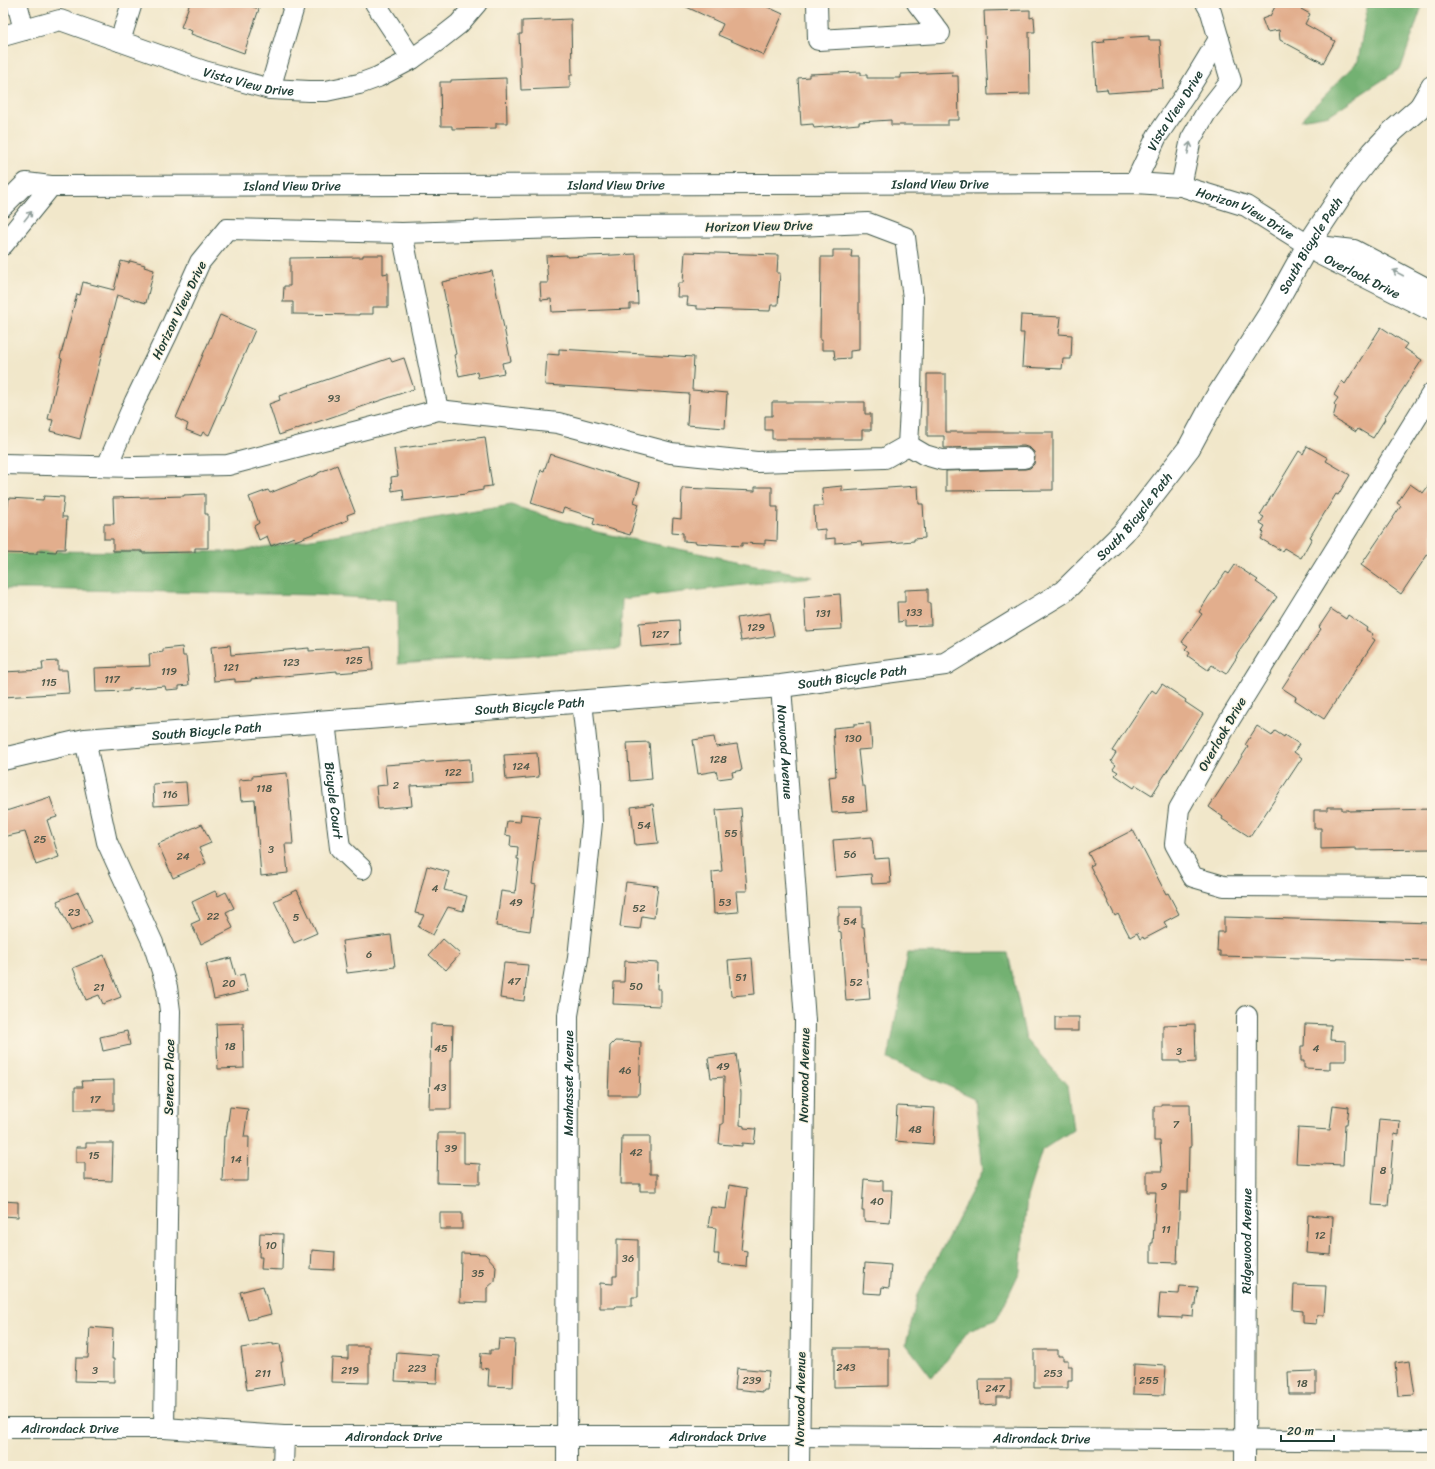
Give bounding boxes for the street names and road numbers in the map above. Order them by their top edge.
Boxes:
street label: Vista View Drive [201,60,294,102]
street label: Vista View Drive [1140,65,1209,155]
street label: Island View Drive [891,172,989,195]
street label: Island View Drive [567,173,665,196]
street label: Island View Drive [243,174,341,197]
street label: Horizon View Drive [1193,180,1300,246]
street label: South Bicycle Path [1272,192,1349,298]
street label: Horizon View Drive [705,214,813,238]
street label: Overlook Drive [1320,247,1405,305]
street label: Horizon View Drive [145,256,213,363]
street label: South Bicycle Path [1090,467,1178,566]
street label: South Bicycle Path [796,658,908,695]
street label: South Bicycle Path [474,690,585,721]
street label: Overlook Drive [1191,692,1253,776]
street label: Norwood Avenue [771,704,801,800]
street label: South Bicycle Path [151,715,262,746]
street label: Bicycle Court [318,761,350,841]
street label: Norwood Avenue [792,1027,816,1123]
street label: Manhasset Avenue [556,1030,579,1136]
street label: Seneca Place [157,1038,181,1115]
street label: Ridgewood Avenue [1234,1188,1258,1294]
street label: Norwood Avenue [788,1351,812,1447]
street label: Adirondack Drive [20,1417,119,1440]
street label: Adirondack Drive [344,1425,443,1448]
street label: Adirondack Drive [668,1425,767,1448]
street label: Adirondack Drive [992,1426,1091,1450]

